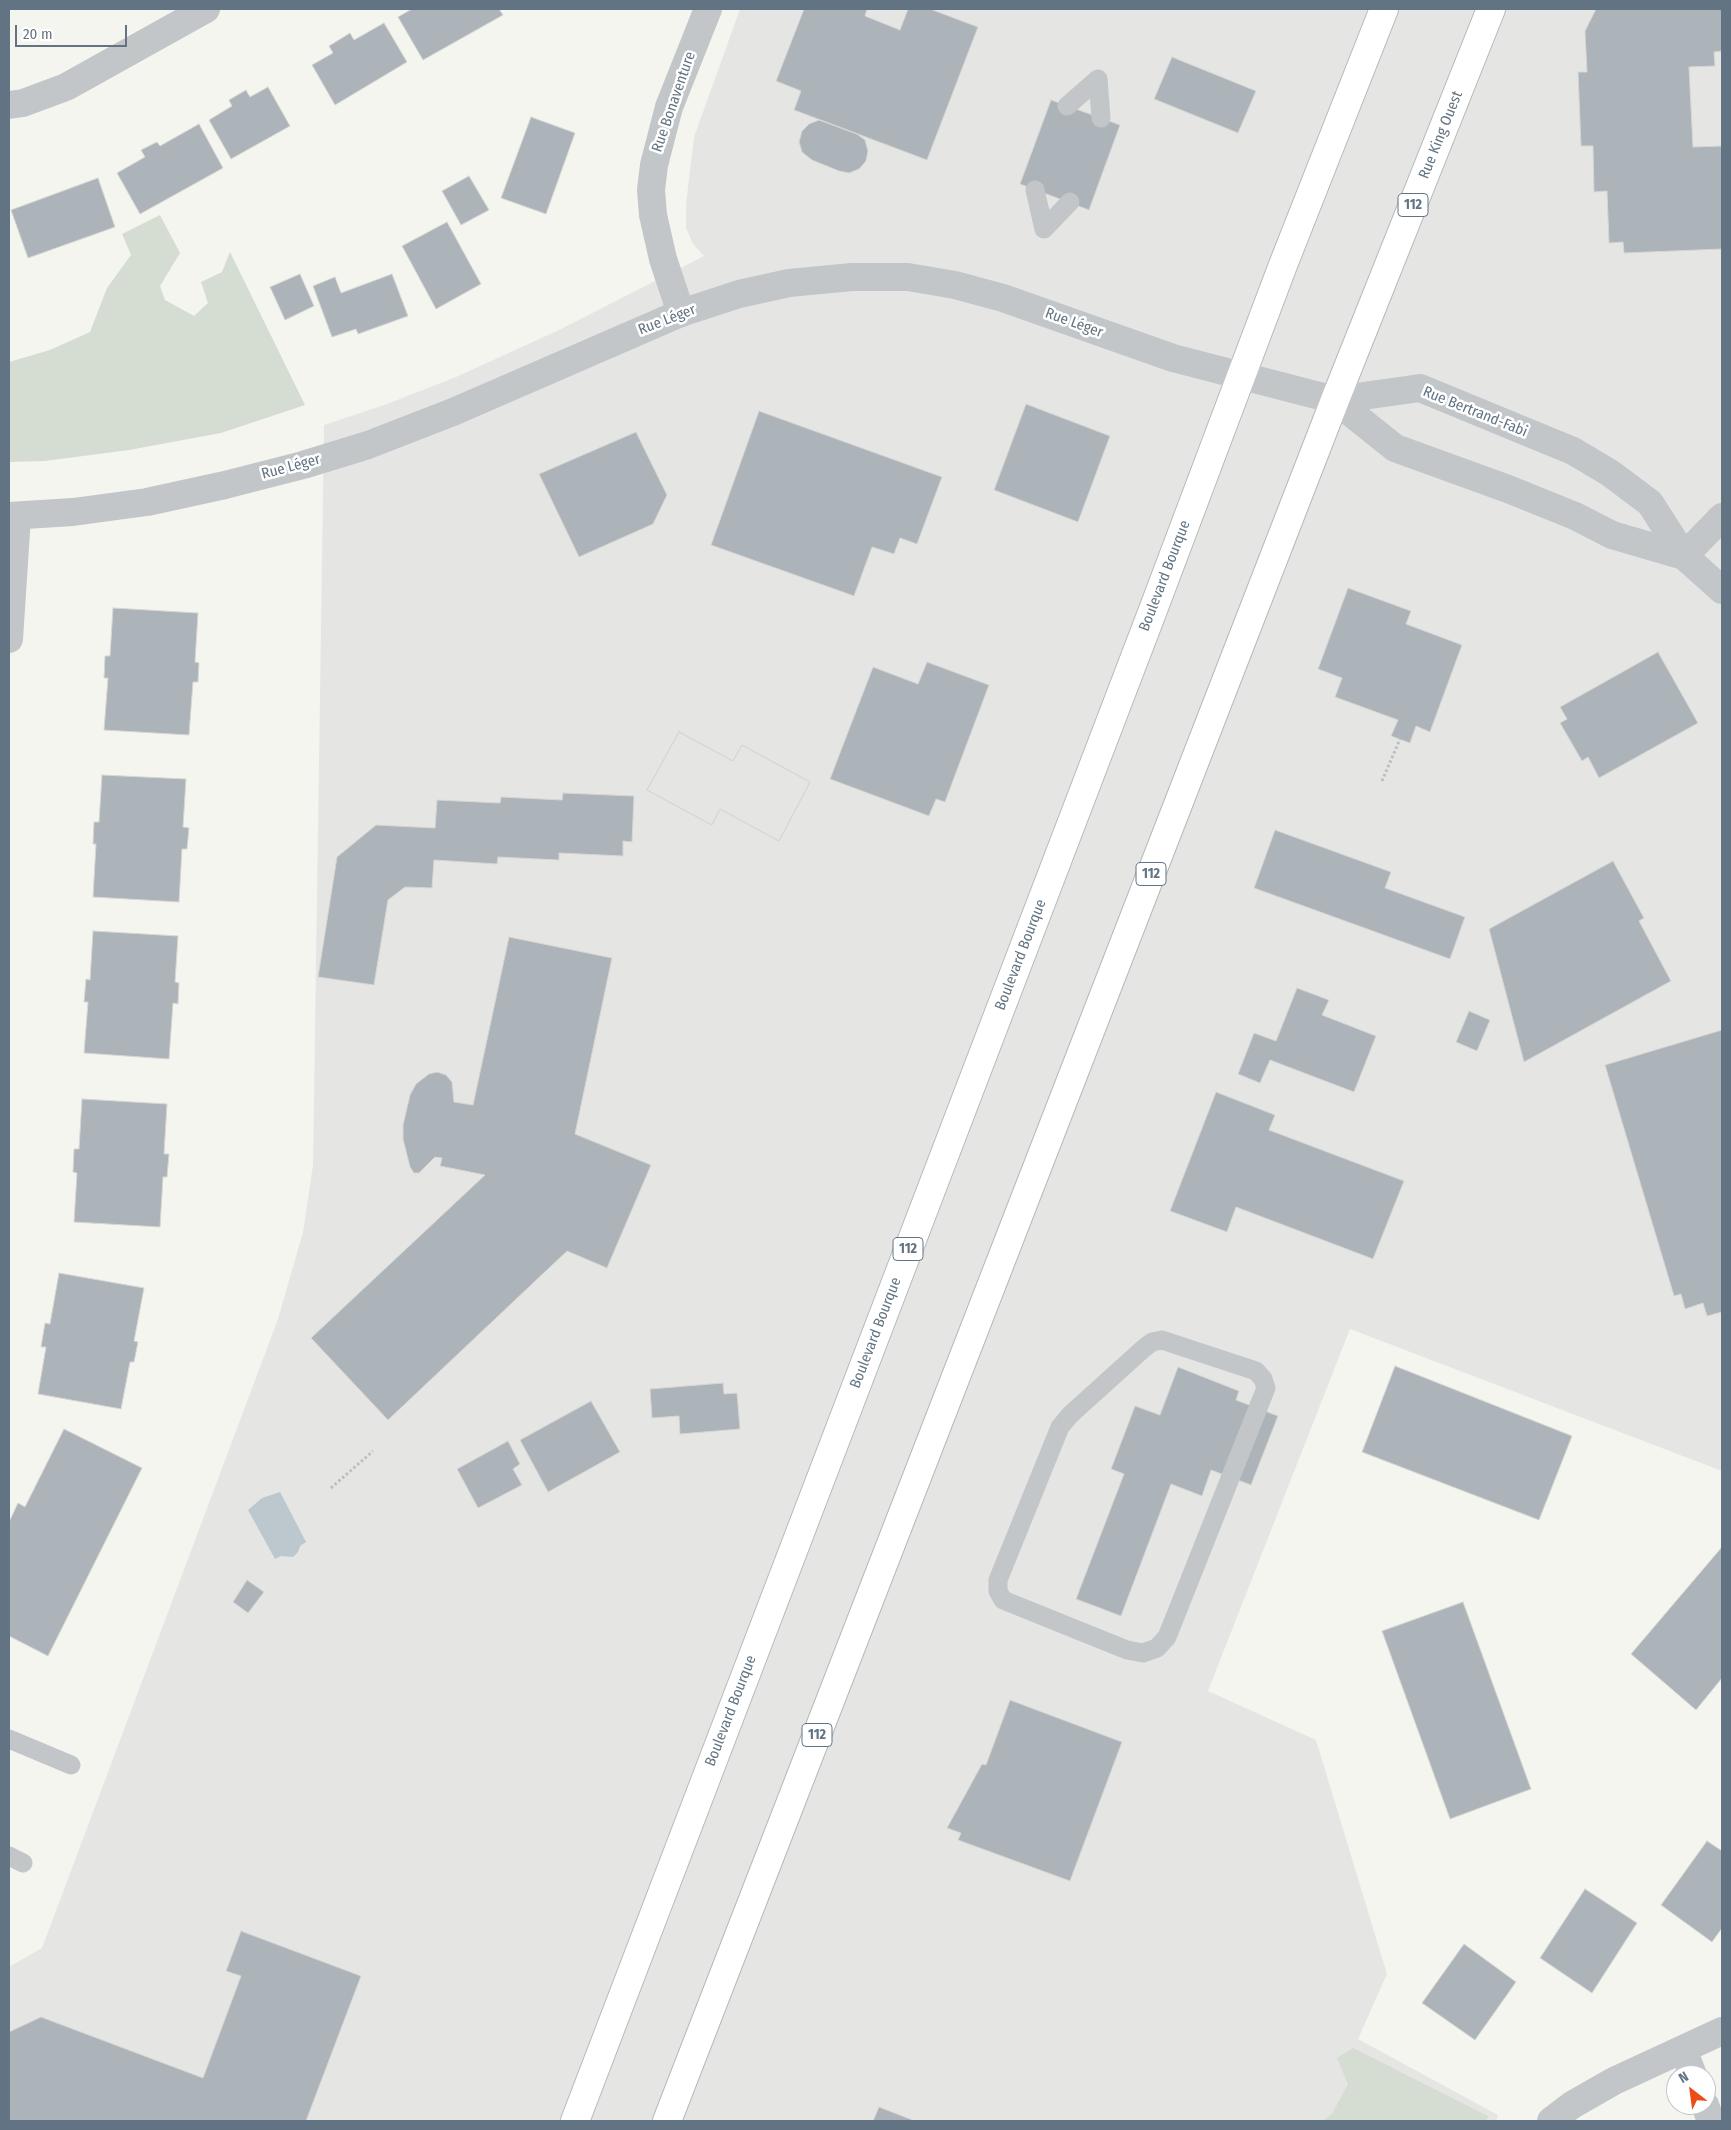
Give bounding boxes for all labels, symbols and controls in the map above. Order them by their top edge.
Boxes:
scale bar [18,15,130,47]
text: 20 m [23,25,53,43]
street label: Rue Bonaventure [648,49,700,155]
street label: Rue King Ouest [1415,88,1467,182]
road number: 112 [1398,194,1428,216]
street label: Rue Léger [636,301,698,339]
street label: Rue Léger [1043,304,1105,342]
street label: Rue Bertrand-Fabi [1420,383,1530,441]
street label: Rue Léger [260,451,322,483]
street label: Boulevard Bourque [1136,518,1194,634]
road number: 112 [1136,862,1166,886]
street label: Boulevard Bourque [992,897,1050,1013]
road number: 112 [893,1238,923,1260]
street label: Boulevard Bourque [847,1275,905,1391]
street label: Boulevard Bourque [702,1653,760,1769]
road number: 112 [802,1724,832,1746]
north arrow [1666,2065,1716,2115]
text: N [1676,2068,1692,2087]

